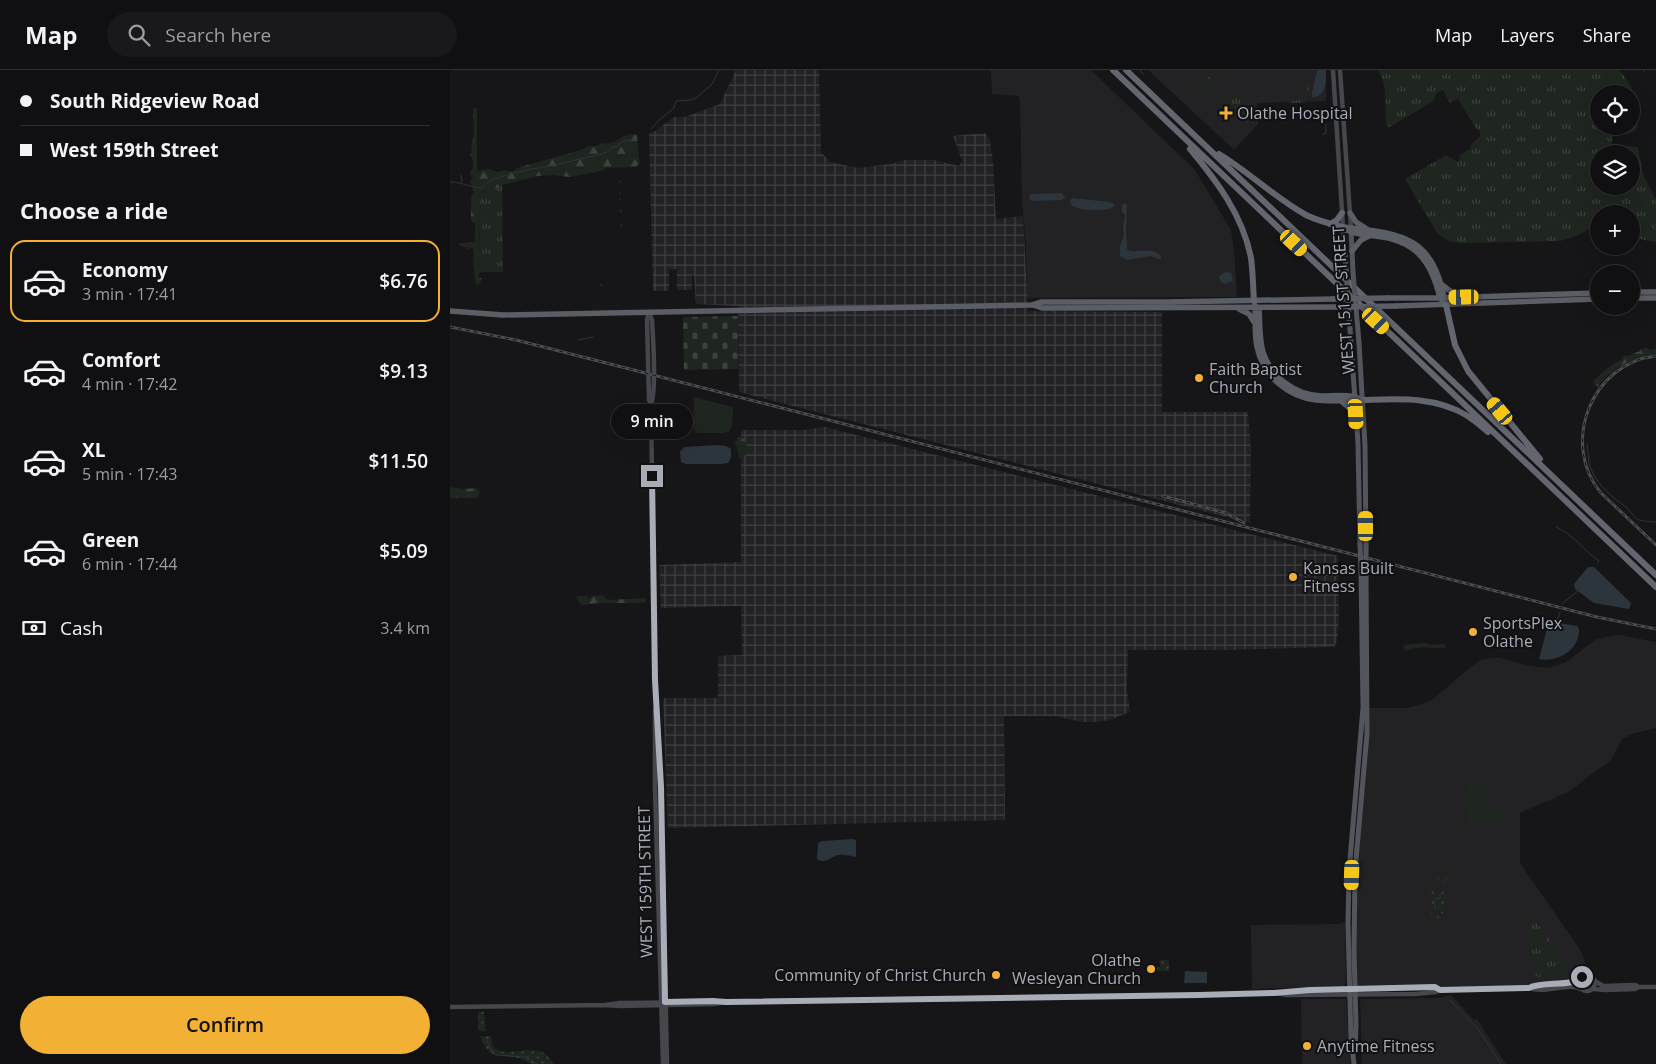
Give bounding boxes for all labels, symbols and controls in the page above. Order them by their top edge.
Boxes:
search box [107,12,457,57]
text: Map [25,18,77,51]
icon: search [125,21,153,49]
text: Search here [165,22,271,48]
text: Map [1435,23,1472,47]
text: Layers [1500,23,1555,47]
text: Share [1583,23,1631,47]
map controls [1590,85,1640,315]
button: locate [1590,85,1640,135]
text: South Ridgeview Road [50,88,260,114]
place label: Olathe Hospital [1237,102,1353,124]
marker: Olathe Hospital [1219,106,1233,120]
text: West 159th Street [50,137,219,163]
button: layers [1590,145,1640,195]
text: Choose a ride [20,195,168,225]
button: + [1590,205,1640,255]
street label: WEST 151ST STREET [1327,225,1359,375]
car [1277,227,1310,259]
text: Economy [82,257,168,283]
icon: car [22,259,67,304]
button: − [1590,265,1640,315]
text: $6.76 [379,268,428,294]
text: 3 min · 17:41 [82,283,177,305]
car [1448,289,1479,305]
car [1359,305,1392,337]
text: Comfort [82,347,161,373]
icon: car [22,349,67,394]
text: $9.13 [379,358,428,384]
place label: Faith Baptist Church [1209,358,1302,398]
marker: Faith Baptist Church [1193,372,1205,384]
text: 4 min · 17:42 [82,373,177,395]
car [1484,395,1515,427]
car [1347,399,1364,429]
callout: 9 min [611,404,693,438]
text: 9 min [630,410,674,432]
text: XL [82,437,105,463]
icon: car [22,439,67,484]
text: $11.50 [368,448,428,474]
text: 5 min · 17:43 [82,463,177,485]
route end [641,465,663,487]
car [1358,511,1373,541]
text: Green [82,527,139,553]
icon: car [22,529,67,574]
text: $5.09 [379,538,428,564]
text: 6 min · 17:44 [82,553,177,575]
place label: Kansas Built Fitness [1303,557,1394,597]
marker: Kansas Built Fitness [1287,571,1299,583]
place label: SportsPlex Olathe [1483,612,1563,652]
icon: cash [20,614,48,642]
text: Cash [60,615,103,641]
text: 3.4 km [380,617,430,639]
marker: SportsPlex Olathe [1467,626,1479,638]
street label: WEST 159TH STREET [633,806,657,958]
car [1343,860,1360,890]
place label: Olathe Wesleyan Church [1012,949,1141,989]
marker: Olathe Wesleyan Church [1145,963,1157,975]
place label: Community of Christ Church [774,964,986,986]
route start [1571,966,1593,988]
marker: Community of Christ Church [990,969,1002,981]
button: Confirm [20,996,430,1054]
place label: Anytime Fitness [1317,1035,1435,1057]
marker: Anytime Fitness [1301,1040,1313,1052]

